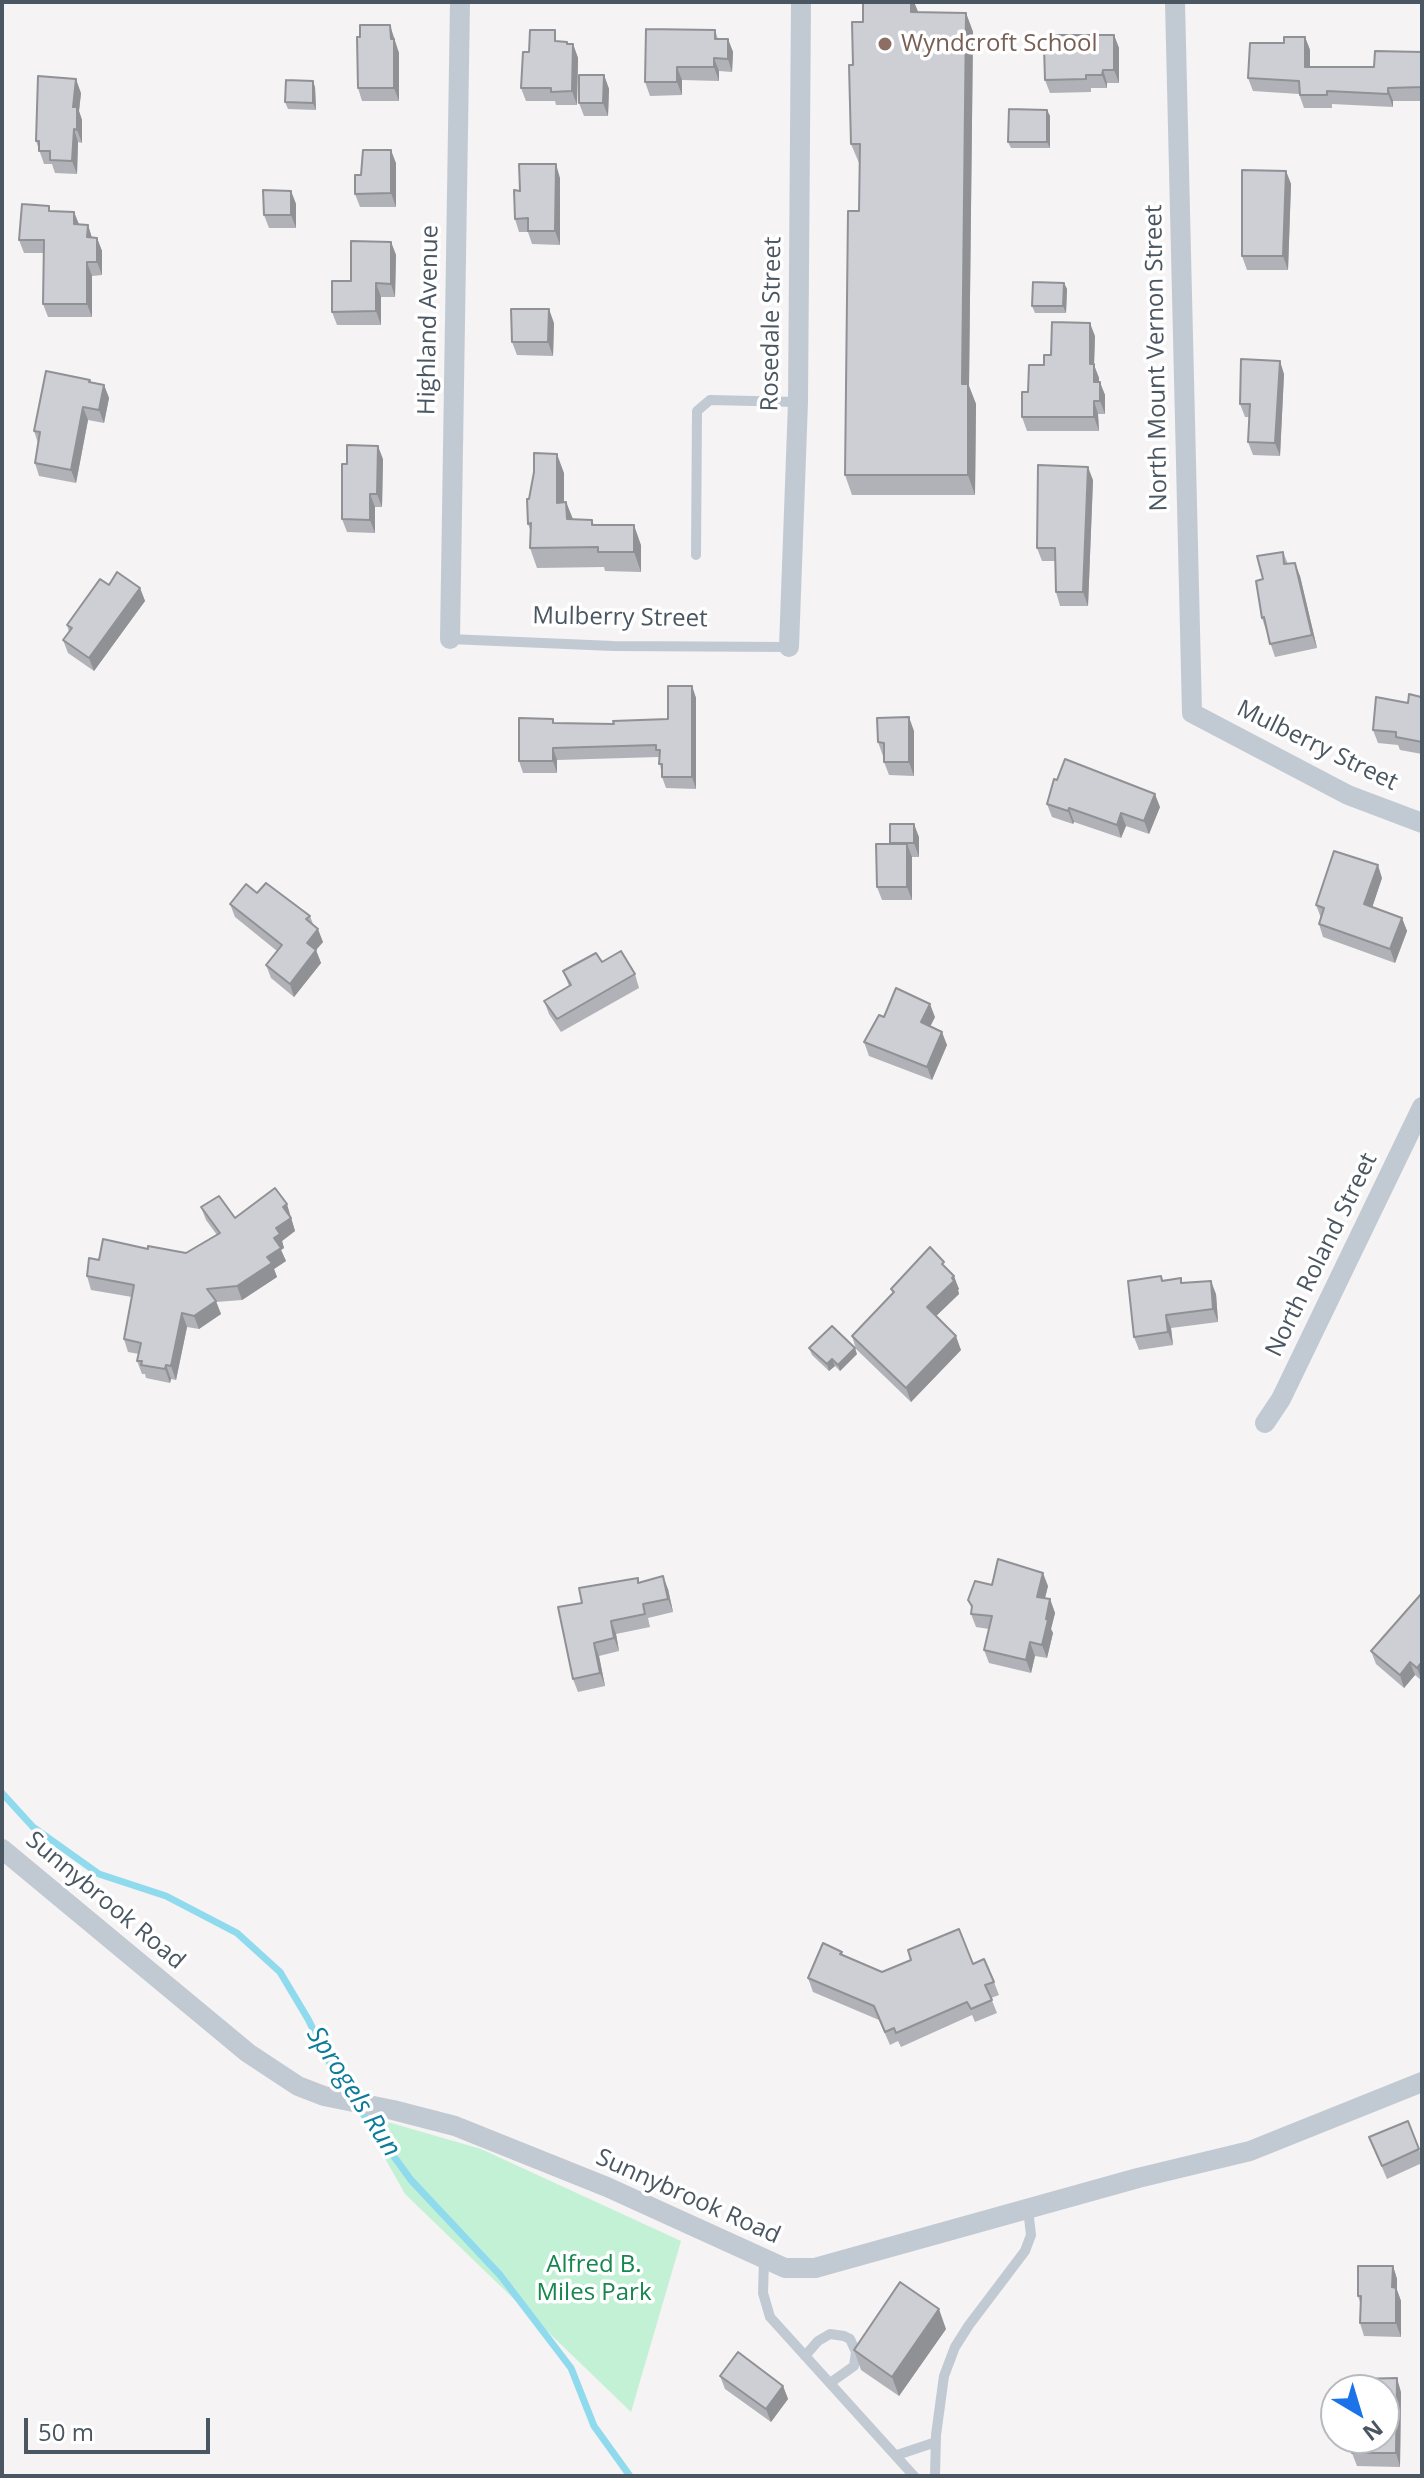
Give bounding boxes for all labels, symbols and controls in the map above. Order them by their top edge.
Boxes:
place label: Wyndcroft School [901,30,1098,58]
marker: Wyndcroft School [876,35,894,53]
street label: North Mount Vernon Street [1140,204,1174,512]
street label: Highland Avenue [413,225,445,415]
street label: Rosedale Street [756,236,788,412]
street label: Mulberry Street [532,602,708,634]
street label: Mulberry Street [1232,695,1402,797]
street label: North Roland Street [1260,1148,1384,1362]
street label: Sunnybrook Road [20,1826,190,1976]
water label: Sprogels Run [299,2021,407,2163]
street label: Sunnybrook Road [591,2143,785,2251]
park label: Alfred B. Miles Park [536,2251,652,2307]
north arrow [1320,2374,1400,2454]
scale bar [28,2402,214,2452]
text: N [1357,2414,1390,2449]
text: 50 m [38,2415,94,2448]

